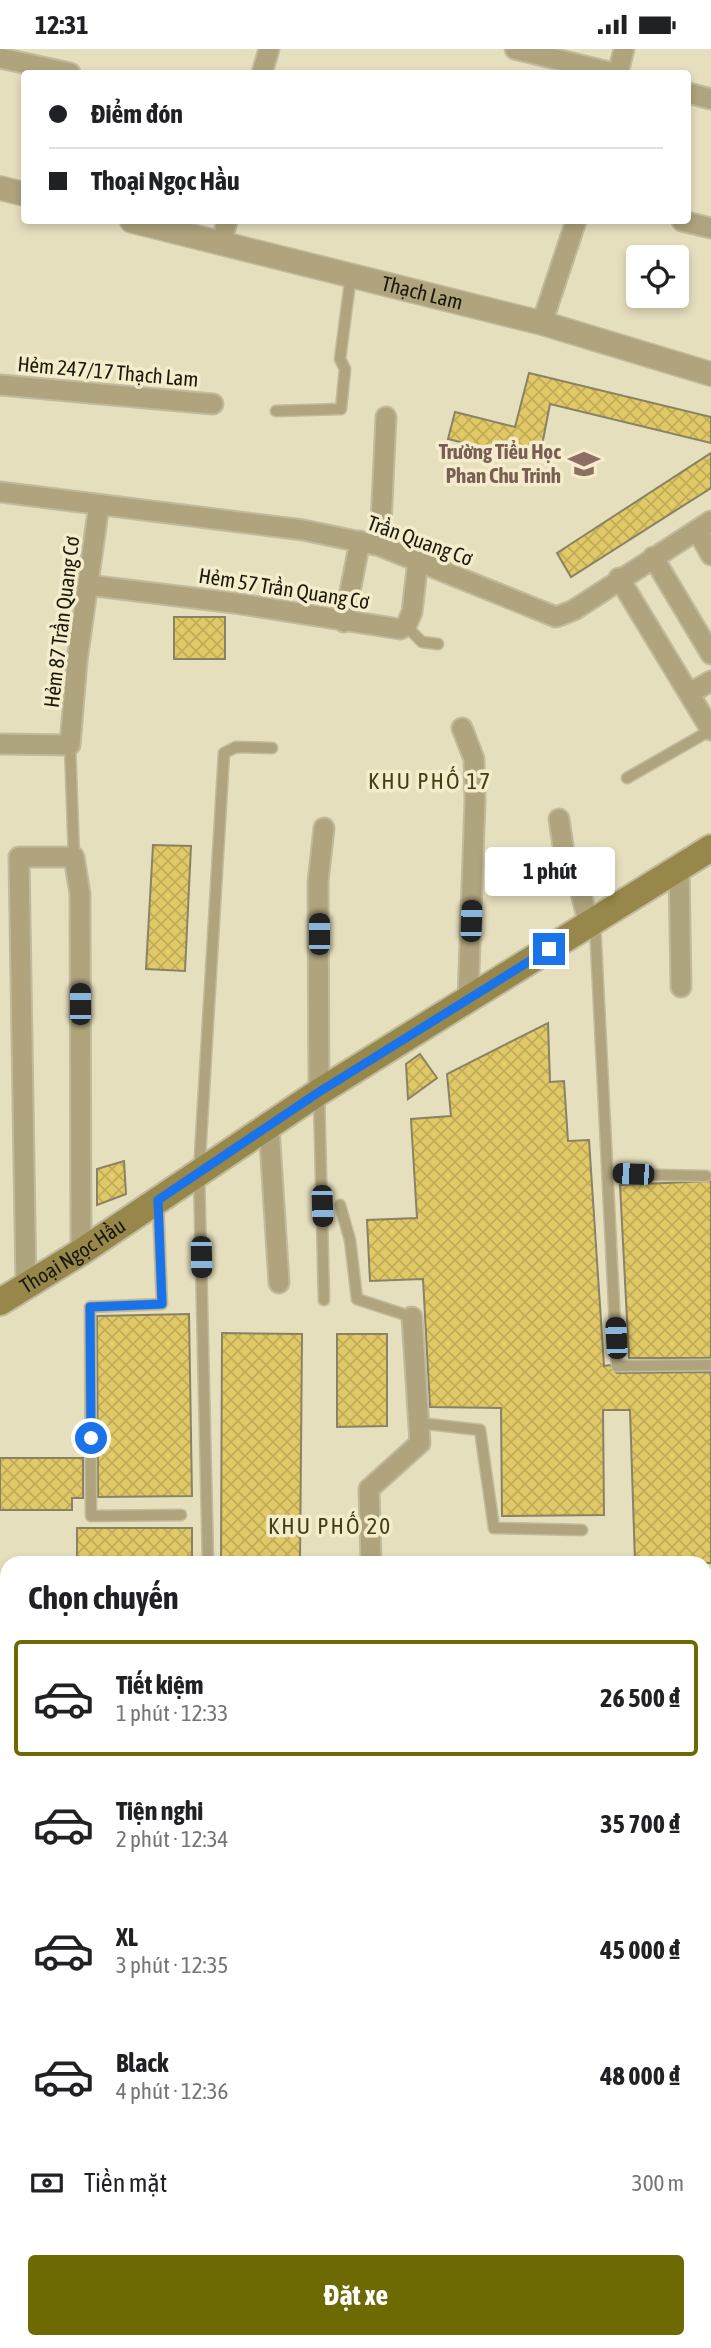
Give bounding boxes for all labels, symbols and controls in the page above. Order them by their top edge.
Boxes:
text: 12:31 [35,10,89,40]
text: Điểm đón [91,99,183,129]
text: Thoại Ngọc Hầu [91,166,240,196]
map controls [626,245,689,308]
button: locate [626,245,689,308]
street label: Thạch Lam [379,271,465,314]
street label: Hẻm 247/17 Thạch Lam [17,351,200,391]
place label: Trường Tiểu Học Phan Chu Trinh [439,439,561,487]
school or university icon: Trường Tiểu Học Phan Chu Trinh [567,447,601,481]
street label: Trần Quang Cơ [364,510,476,570]
street label: Hẻm 87 Trần Quang Cơ [39,535,83,709]
street label: Hẻm 57 Trần Quang Cơ [197,563,371,613]
district label: KHU PHỐ 17 [368,766,492,794]
callout: 1 phút [484,848,614,897]
text: 1 phút [523,858,577,884]
car [460,900,483,942]
car [309,913,330,955]
route end [533,933,565,965]
car [70,983,91,1025]
car [612,1163,655,1185]
car [311,1185,334,1227]
street label: Thoại Ngọc Hầu [15,1213,129,1298]
car [191,1236,212,1278]
car [605,1316,628,1360]
route start [75,1422,107,1454]
district label: KHU PHỐ 20 [268,1511,392,1539]
text: Chọn chuyến [28,1579,179,1616]
icon: car [32,1667,95,1730]
text: Tiết kiệm [116,1670,204,1700]
text: 26 500 ₫ [600,1683,680,1713]
text: 1 phút · 12:33 [116,1700,228,1726]
icon: car [32,1793,95,1856]
text: Tiện nghi [116,1796,203,1826]
text: 35 700 ₫ [600,1809,680,1839]
text: 2 phút · 12:34 [116,1826,228,1852]
icon: car [32,1919,95,1982]
text: XL [116,1922,138,1952]
text: 45 000 ₫ [600,1935,680,1965]
text: 3 phút · 12:35 [116,1952,228,1978]
icon: car [32,2045,95,2108]
text: Black [116,2048,168,2078]
text: 48 000 ₫ [600,2061,680,2091]
text: 4 phút · 12:36 [116,2078,228,2104]
icon: cash [28,2164,66,2202]
text: Tiền mặt [84,2168,167,2198]
text: 300 m [632,2170,684,2196]
button: Đặt xe [28,2255,684,2335]

